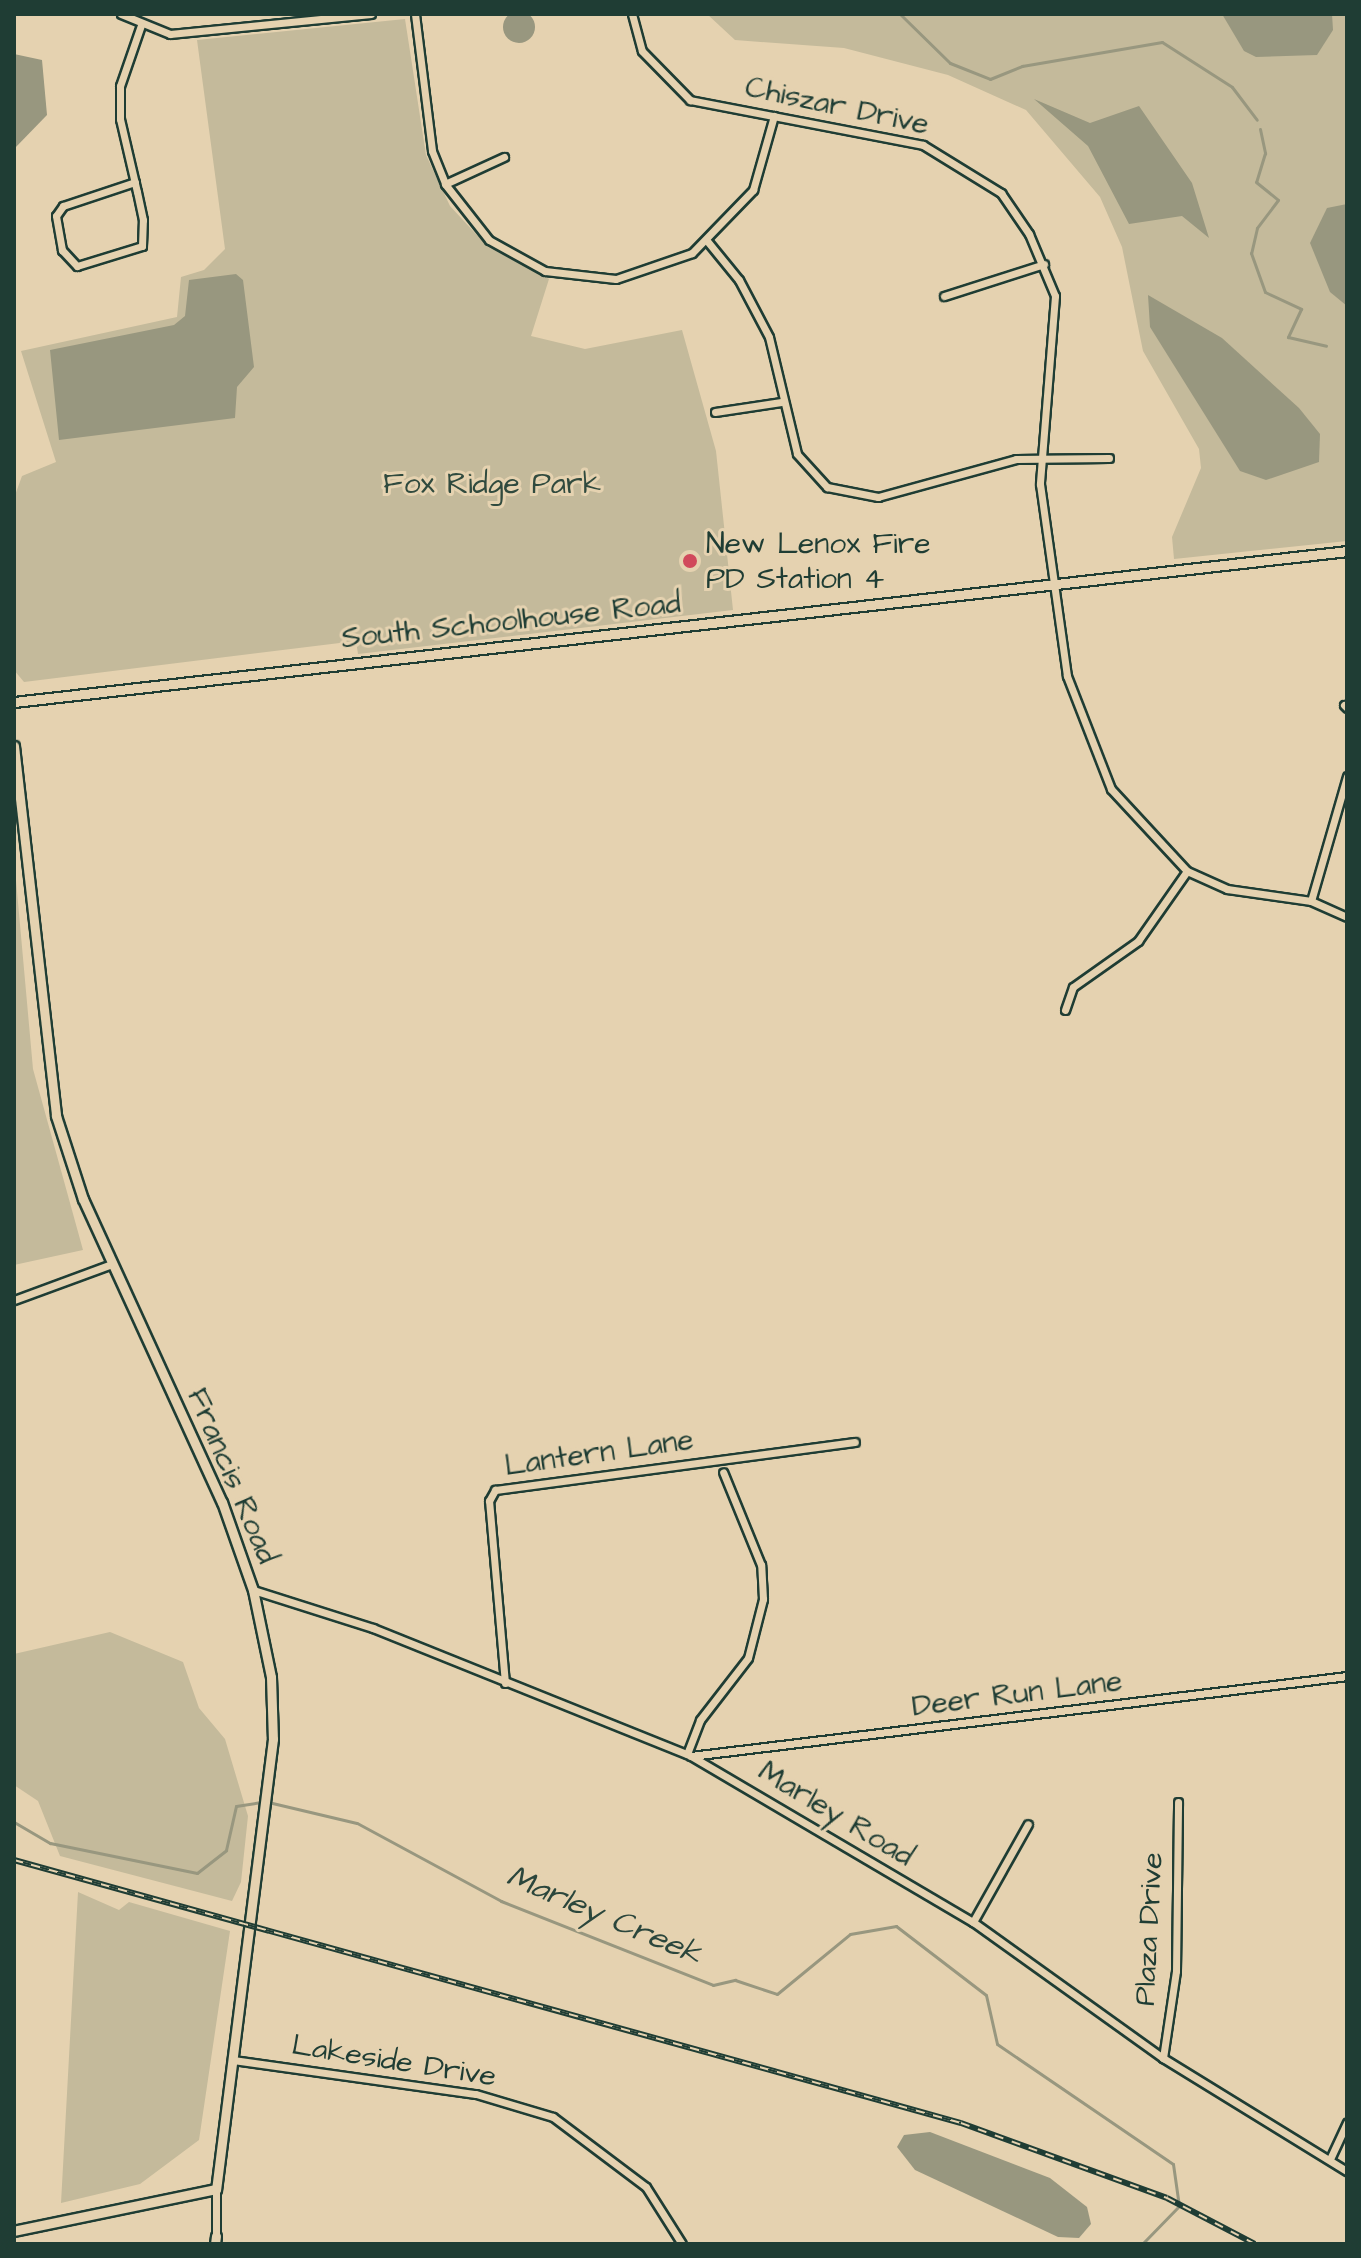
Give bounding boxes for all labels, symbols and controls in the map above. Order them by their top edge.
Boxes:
street label: Chiszar Drive [742,69,932,143]
park label: Fox Ridge Park [383,466,601,502]
place label: New Lenox Fire PD Station 4 [706,526,930,596]
marker: New Lenox Fire PD Station 4 [681,552,699,570]
street label: South Schoolhouse Road [339,585,683,657]
street label: Francis Road [179,1383,285,1569]
street label: Lantern Lane [502,1422,696,1484]
street label: Deer Run Lane [910,1663,1124,1725]
street label: Marley Road [752,1754,920,1874]
street label: Plaza Drive [1127,1851,1171,2007]
water label: Marley Creek [501,1858,707,1974]
street label: Lakeside Drive [289,2027,499,2095]

